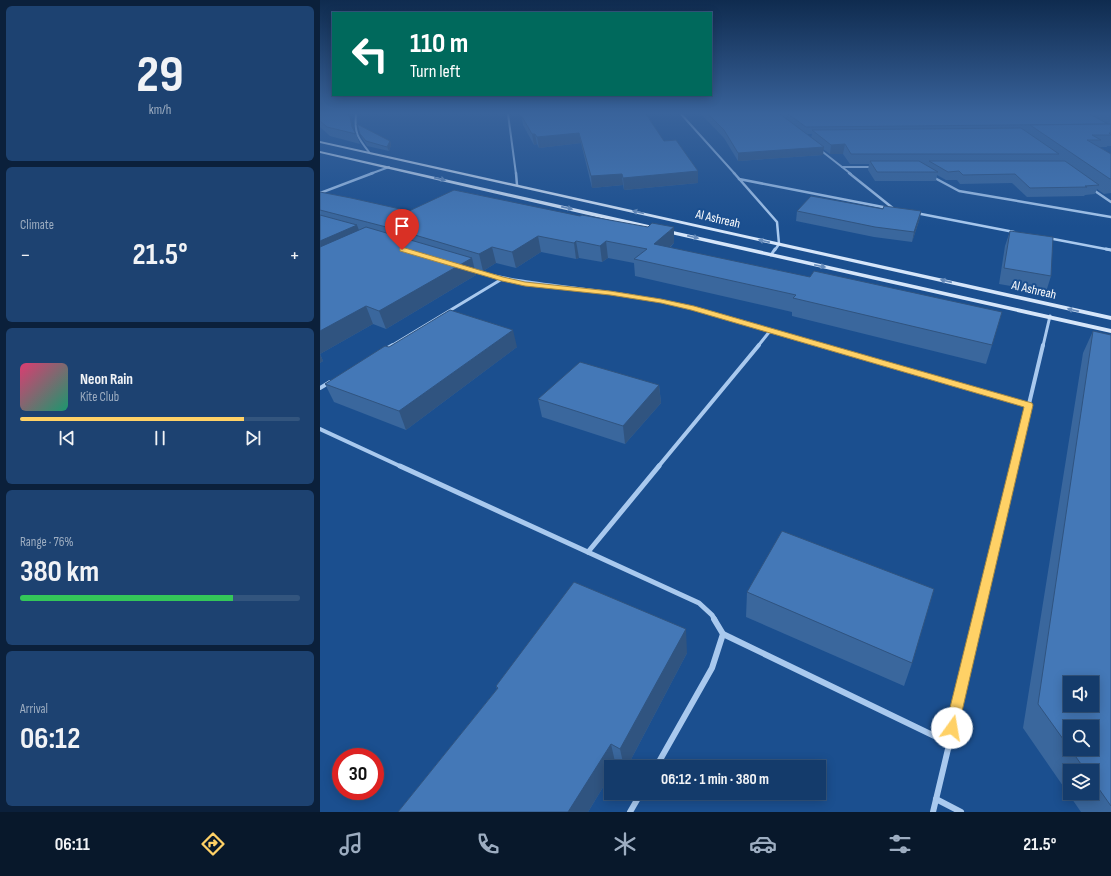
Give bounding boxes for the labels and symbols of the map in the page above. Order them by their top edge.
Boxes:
one-way arrow [434,176,446,182]
one-way arrow [560,206,573,212]
street label: Al Ashreah [693,206,742,232]
pin [385,209,419,250]
one-way arrow [631,209,644,215]
one-way arrow [687,235,699,241]
one-way arrow [758,237,771,243]
one-way arrow [814,263,826,269]
street label: Al Ashreah [1009,277,1058,303]
one-way arrow [940,278,952,284]
one-way arrow [1067,306,1079,312]
position arrow [931,707,973,749]
speed limit sign: 30 [332,748,384,800]

